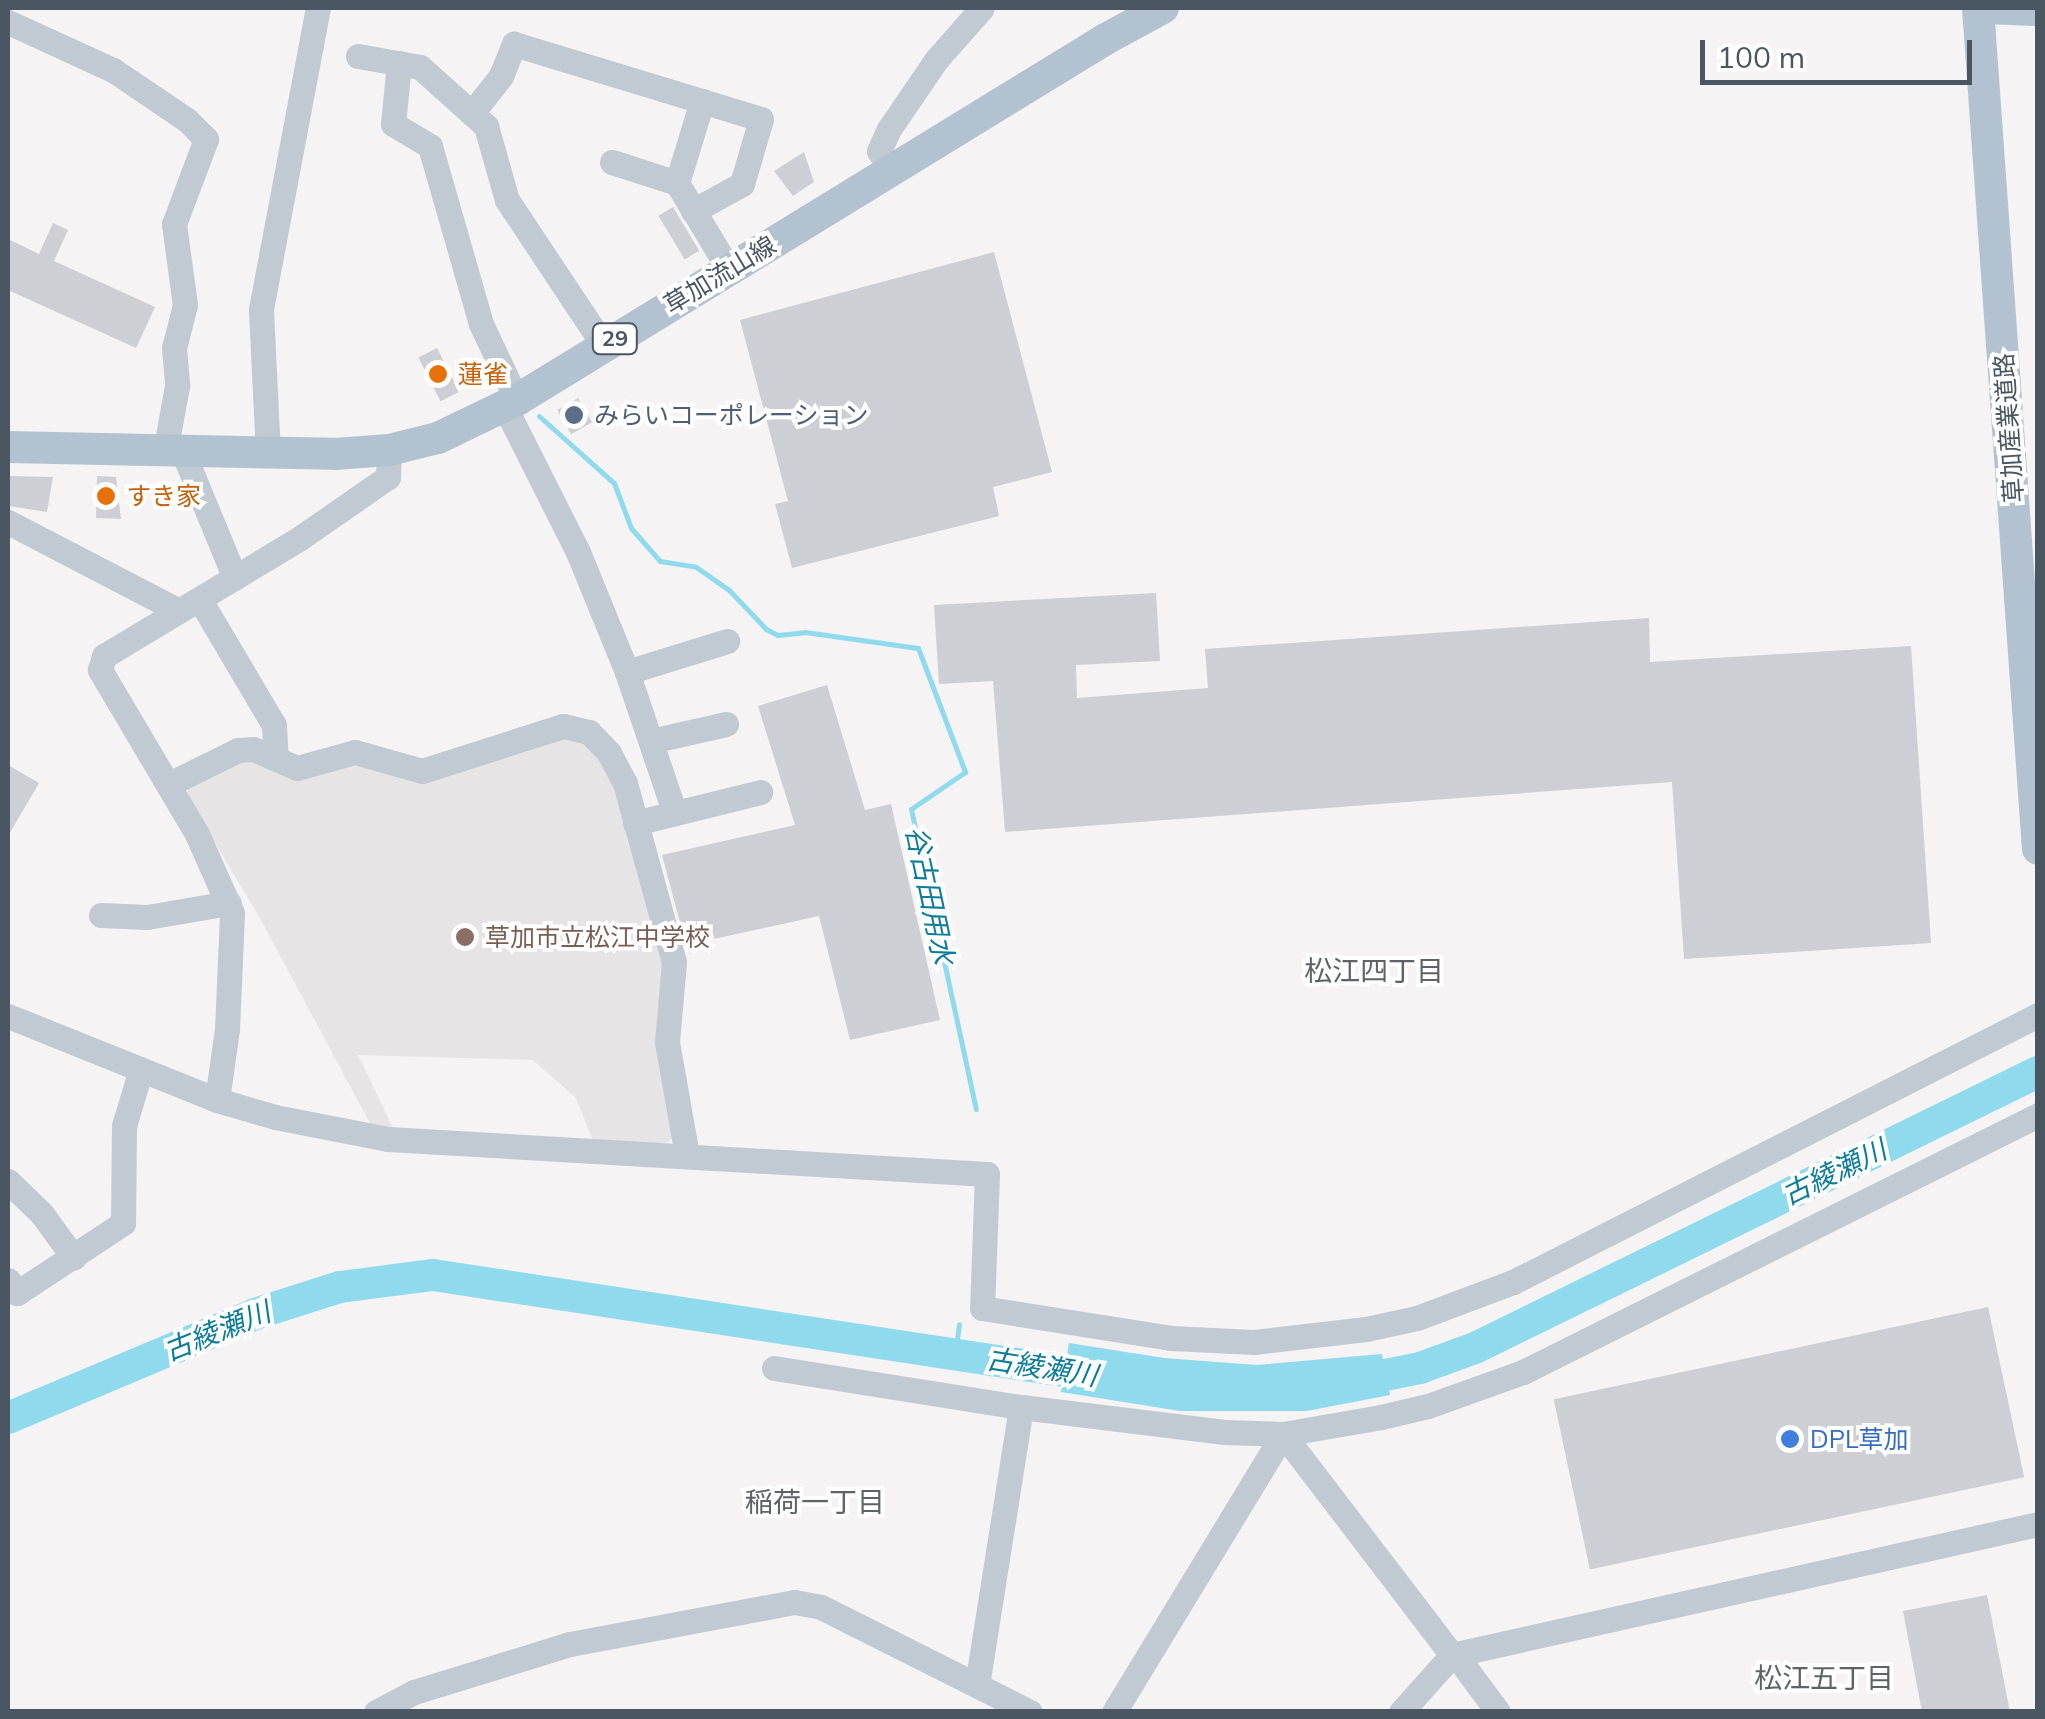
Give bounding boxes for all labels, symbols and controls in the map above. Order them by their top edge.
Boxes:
scale bar [1705,20,1978,82]
text: 100 m [1717,38,1805,76]
street label: 草加流山線 [659,230,781,320]
road number: 29 [590,322,640,356]
street label: 草加産業道路 [1989,352,2029,504]
place label: 蓮雀 [458,359,508,389]
marker: 蓮雀 [427,363,449,385]
place label: みらいコーポレーション [594,400,869,430]
marker: みらいコーポレーション [563,404,585,426]
place label: すき家 [126,481,201,511]
marker: すき家 [95,485,117,507]
water label: 谷古田用水 [899,823,961,967]
place label: 草加市立松江中学校 [485,922,710,952]
marker: 草加市立松江中学校 [454,926,476,948]
district label: 松江四丁目 [1304,954,1444,988]
water label: 古綾瀬川 [1776,1132,1892,1212]
water label: 古綾瀬川 [159,1294,275,1368]
water label: 古綾瀬川 [984,1342,1100,1392]
place label: DPL草加 [1810,1424,1909,1454]
marker: DPL草加 [1779,1428,1801,1450]
district label: 稲荷一丁目 [745,1485,885,1519]
district label: 松江五丁目 [1754,1661,1894,1695]

